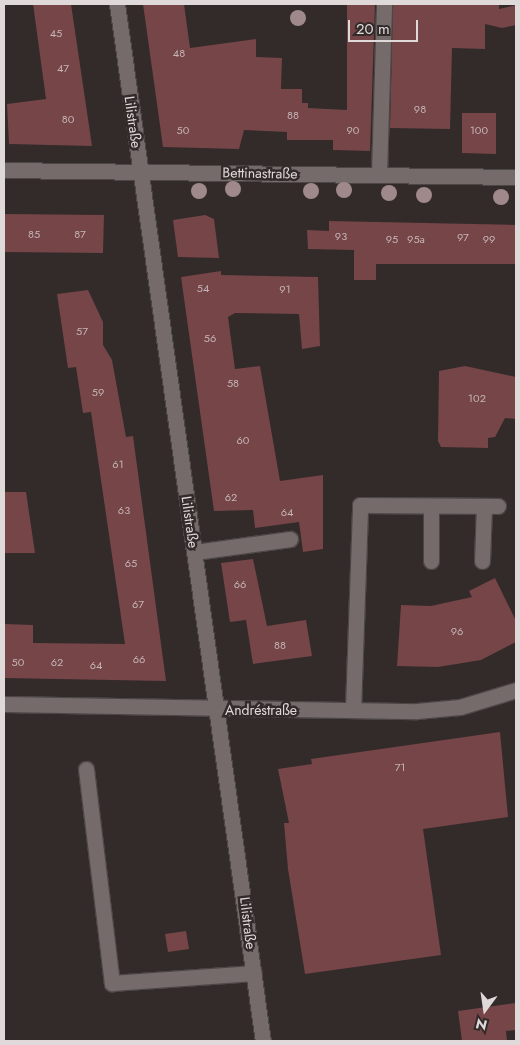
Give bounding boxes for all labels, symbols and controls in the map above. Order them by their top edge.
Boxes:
scale bar [350,10,420,42]
text: 20 m [356,18,390,40]
house number: 45 [50,26,62,40]
house number: 48 [173,46,185,60]
house number: 47 [57,61,69,75]
street label: Lilistraße [121,95,145,149]
house number: 98 [414,102,426,116]
house number: 88 [287,108,299,122]
house number: 80 [62,112,74,126]
house number: 50 [177,123,189,137]
house number: 90 [347,123,359,137]
house number: 100 [470,123,488,137]
street label: Bettinastraße [222,164,298,182]
house number: 85 [28,227,40,241]
house number: 87 [74,227,86,241]
house number: 93 [335,229,347,243]
house number: 97 [457,230,469,244]
house number: 95 [386,232,398,246]
house number: 95a [407,232,425,246]
house number: 99 [483,232,495,246]
house number: 54 [197,281,209,295]
house number: 91 [279,282,291,296]
house number: 57 [76,324,88,338]
house number: 56 [204,331,216,345]
house number: 58 [227,376,239,390]
house number: 59 [92,385,104,399]
house number: 102 [468,391,486,405]
house number: 60 [237,433,249,447]
house number: 61 [112,457,124,471]
house number: 62 [225,490,237,504]
street label: Lilistraße [178,495,202,549]
house number: 63 [118,503,130,517]
house number: 64 [281,505,293,519]
house number: 65 [125,556,137,570]
house number: 66 [234,577,246,591]
house number: 67 [132,597,144,611]
house number: 96 [451,624,463,638]
house number: 88 [274,638,286,652]
house number: 66 [133,652,145,666]
house number: 50 [12,655,24,669]
house number: 62 [51,655,63,669]
house number: 64 [90,658,102,672]
street label: Andréstraße [225,702,297,718]
house number: 71 [395,760,405,774]
street label: Lilistraße [236,896,260,950]
north arrow [460,985,510,1035]
text: N [474,1014,489,1036]

